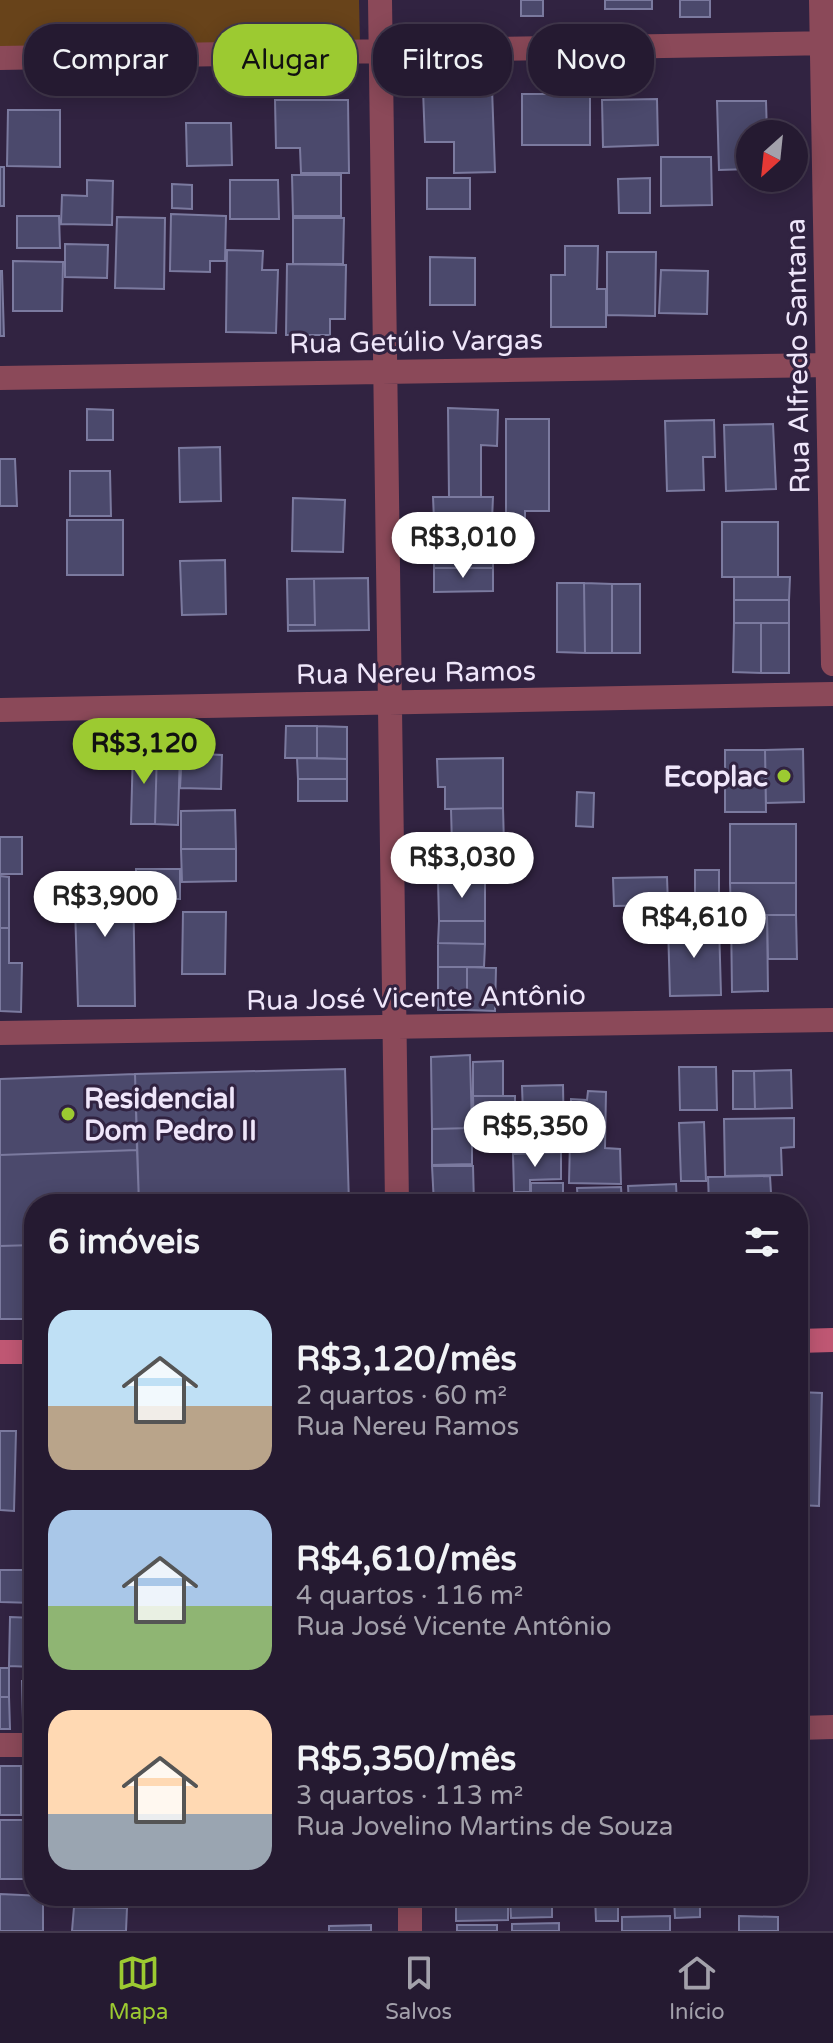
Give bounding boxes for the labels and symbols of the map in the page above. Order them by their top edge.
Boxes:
north arrow [736,120,808,192]
street label: Rua Alfredo Santana [779,218,817,494]
street label: Rua Getúlio Vargas [289,323,543,361]
pin: R$3,010 [389,512,537,580]
street label: Rua Nereu Ramos [296,654,536,692]
pin: R$3,120 [70,718,218,786]
place label: Ecoplac [663,760,768,794]
marker: Ecoplac [775,767,793,785]
pin: R$3,030 [388,832,536,900]
pin: R$3,900 [31,871,179,939]
pin: R$4,610 [620,892,768,960]
street label: Rua José Vicente Antônio [246,978,586,1018]
place label: Residencial Dom Pedro II [84,1082,257,1148]
pin: R$5,350 [461,1101,609,1169]
marker: Residencial Dom Pedro II [59,1105,77,1123]

